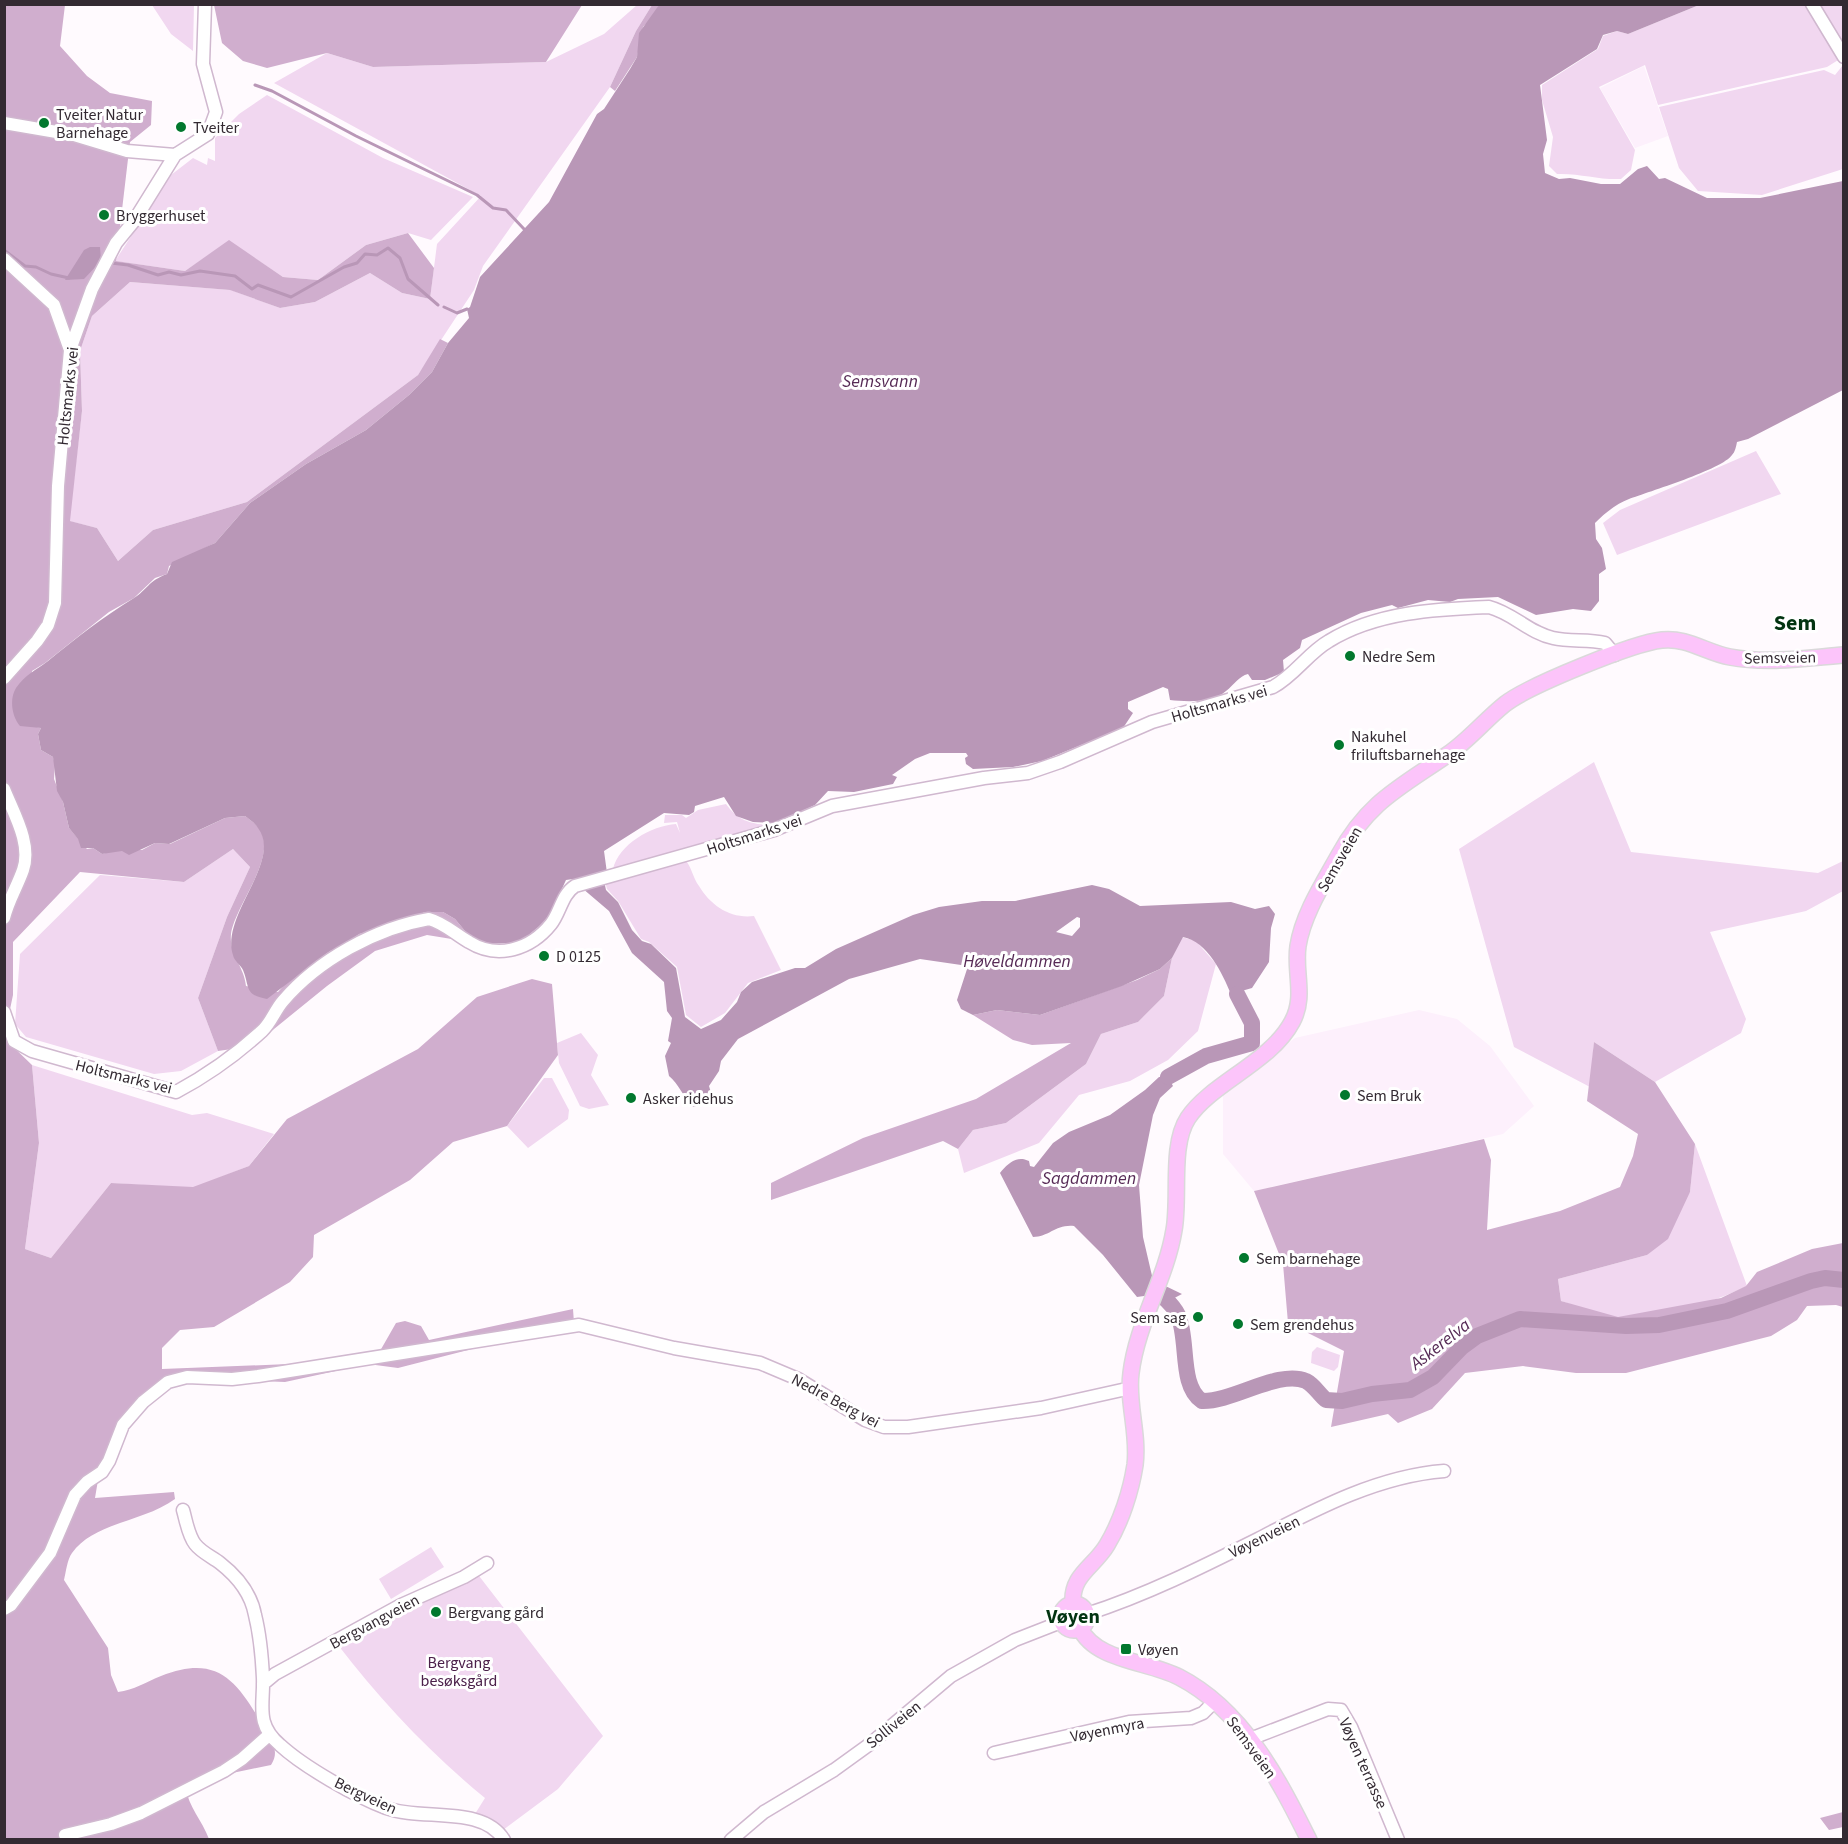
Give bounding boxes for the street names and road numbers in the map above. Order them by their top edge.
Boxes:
street label: Holtsmarks vei [52,346,84,447]
street label: Semsveien [1744,646,1816,670]
street label: Holtsmarks vei [1169,680,1270,728]
street label: Holtsmarks vei [704,809,805,861]
street label: Semsveien [1312,823,1367,896]
street label: Holtsmarks vei [73,1054,175,1100]
street label: Nedre Berg vei [788,1368,884,1433]
street label: Vøyenveien [1225,1510,1304,1564]
street label: Bergvangveien [326,1589,423,1655]
street label: Solliveien [861,1696,926,1754]
street label: Vøyenmyra [1068,1712,1146,1748]
street label: Semsveien [1221,1712,1281,1783]
street label: Vøyen terrasse [1333,1715,1393,1812]
street label: Bergveien [331,1772,400,1820]

